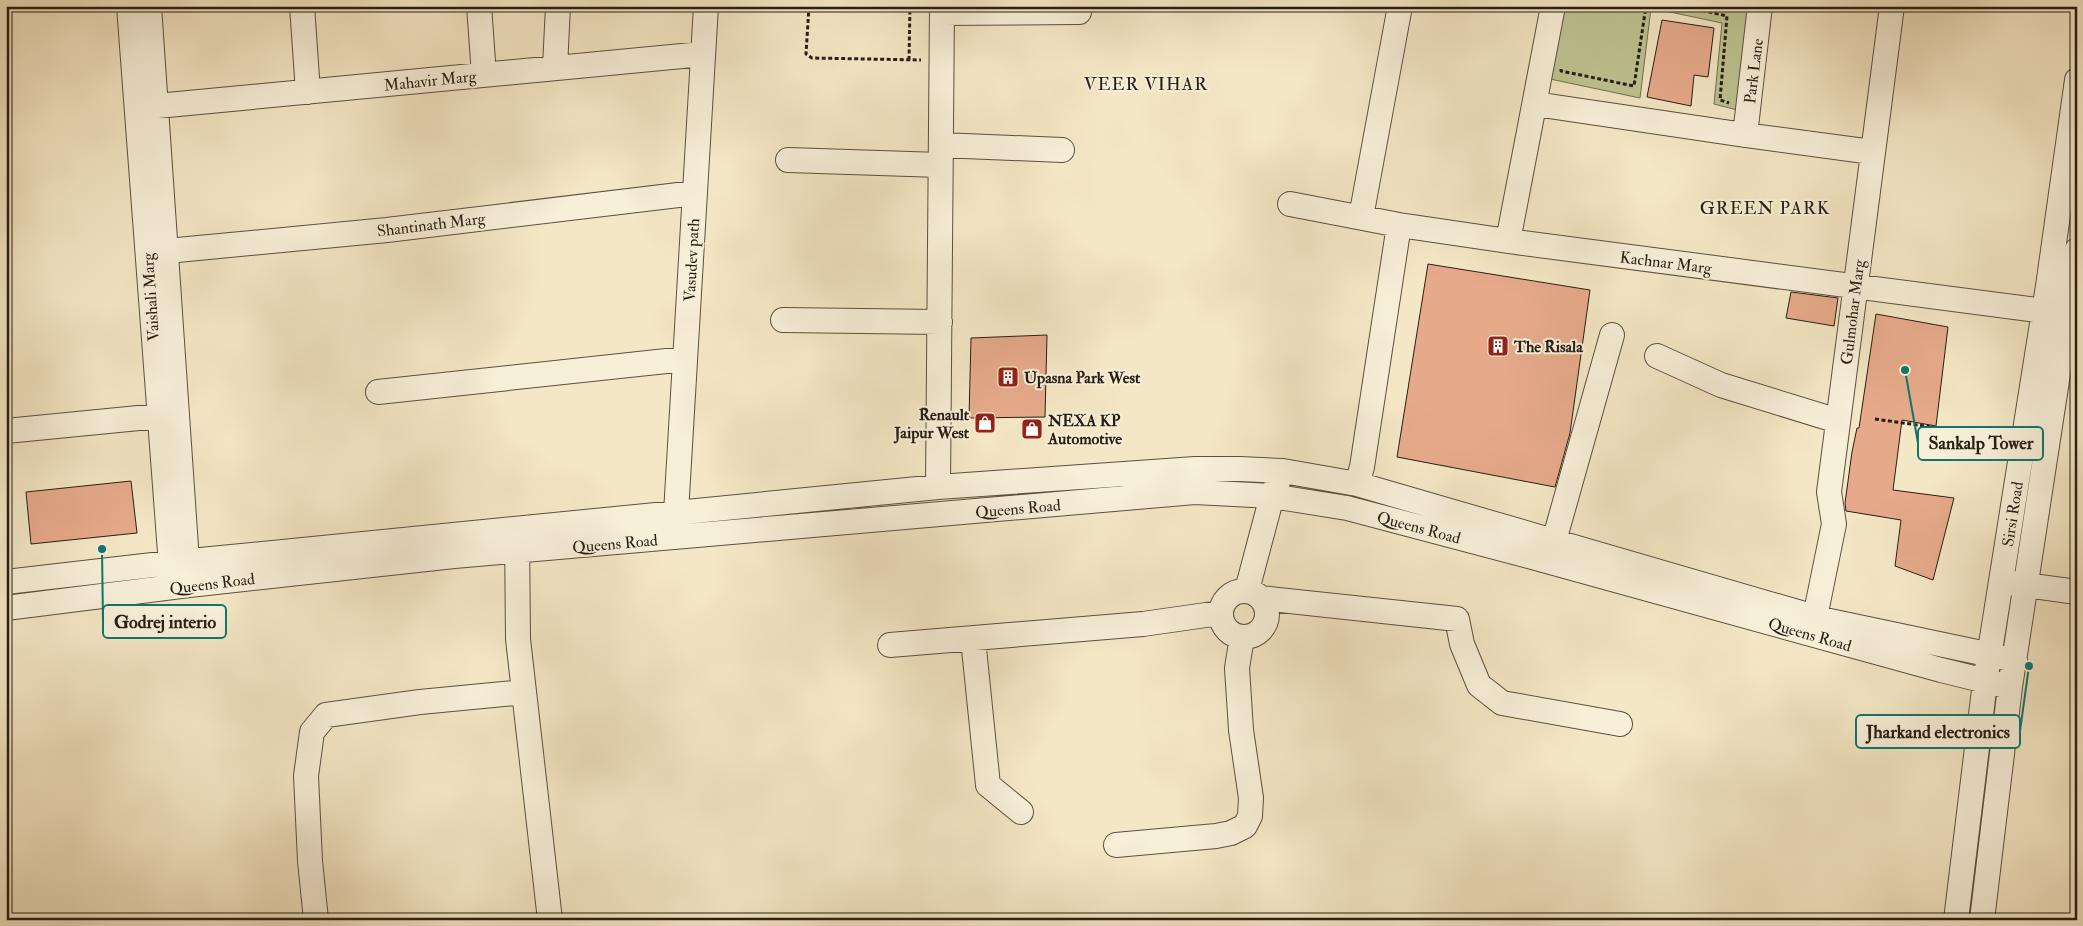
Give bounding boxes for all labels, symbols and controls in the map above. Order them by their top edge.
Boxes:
street label: Park Lane [1740,37,1768,105]
street label: Mahavir Marg [383,66,478,96]
district label: VEER VIHAR [1084,73,1208,96]
district label: GREEN PARK [1700,197,1830,220]
street label: Shantinath Marg [376,208,488,242]
street label: Vasudev path [680,217,705,302]
street label: Kachnar Marg [1619,247,1714,279]
street label: Vaishali Marg [138,251,164,342]
street label: Gulmohar Marg [1837,257,1870,366]
building icon: The Risala [1486,334,1510,358]
place label: The Risala [1513,337,1583,357]
building icon: Upasna Park West [996,365,1020,389]
place label: Upasna Park West [1024,368,1141,389]
place label: Renault Jaipur West [893,405,970,444]
shop icon: Renault Jaipur West [973,411,997,435]
place label: NEXA KP Automotive [1047,411,1122,449]
shop icon: NEXA KP Automotive [1020,417,1044,441]
callout: Sankalp Tower [1918,427,2043,460]
text: Sankalp Tower [1929,432,2034,455]
street label: Sirsi Road [1998,480,2028,548]
street label: Queens Road [975,495,1062,523]
street label: Queens Road [1375,507,1463,549]
street label: Queens Road [572,530,659,558]
street label: Queens Road [168,569,256,599]
callout: Godrej interio [103,605,226,638]
text: Godrej interio [114,611,216,634]
street label: Queens Road [1766,614,1854,656]
callout: Jharkand electronics [1856,715,2020,748]
text: Jharkand electronics [1865,721,2010,744]

